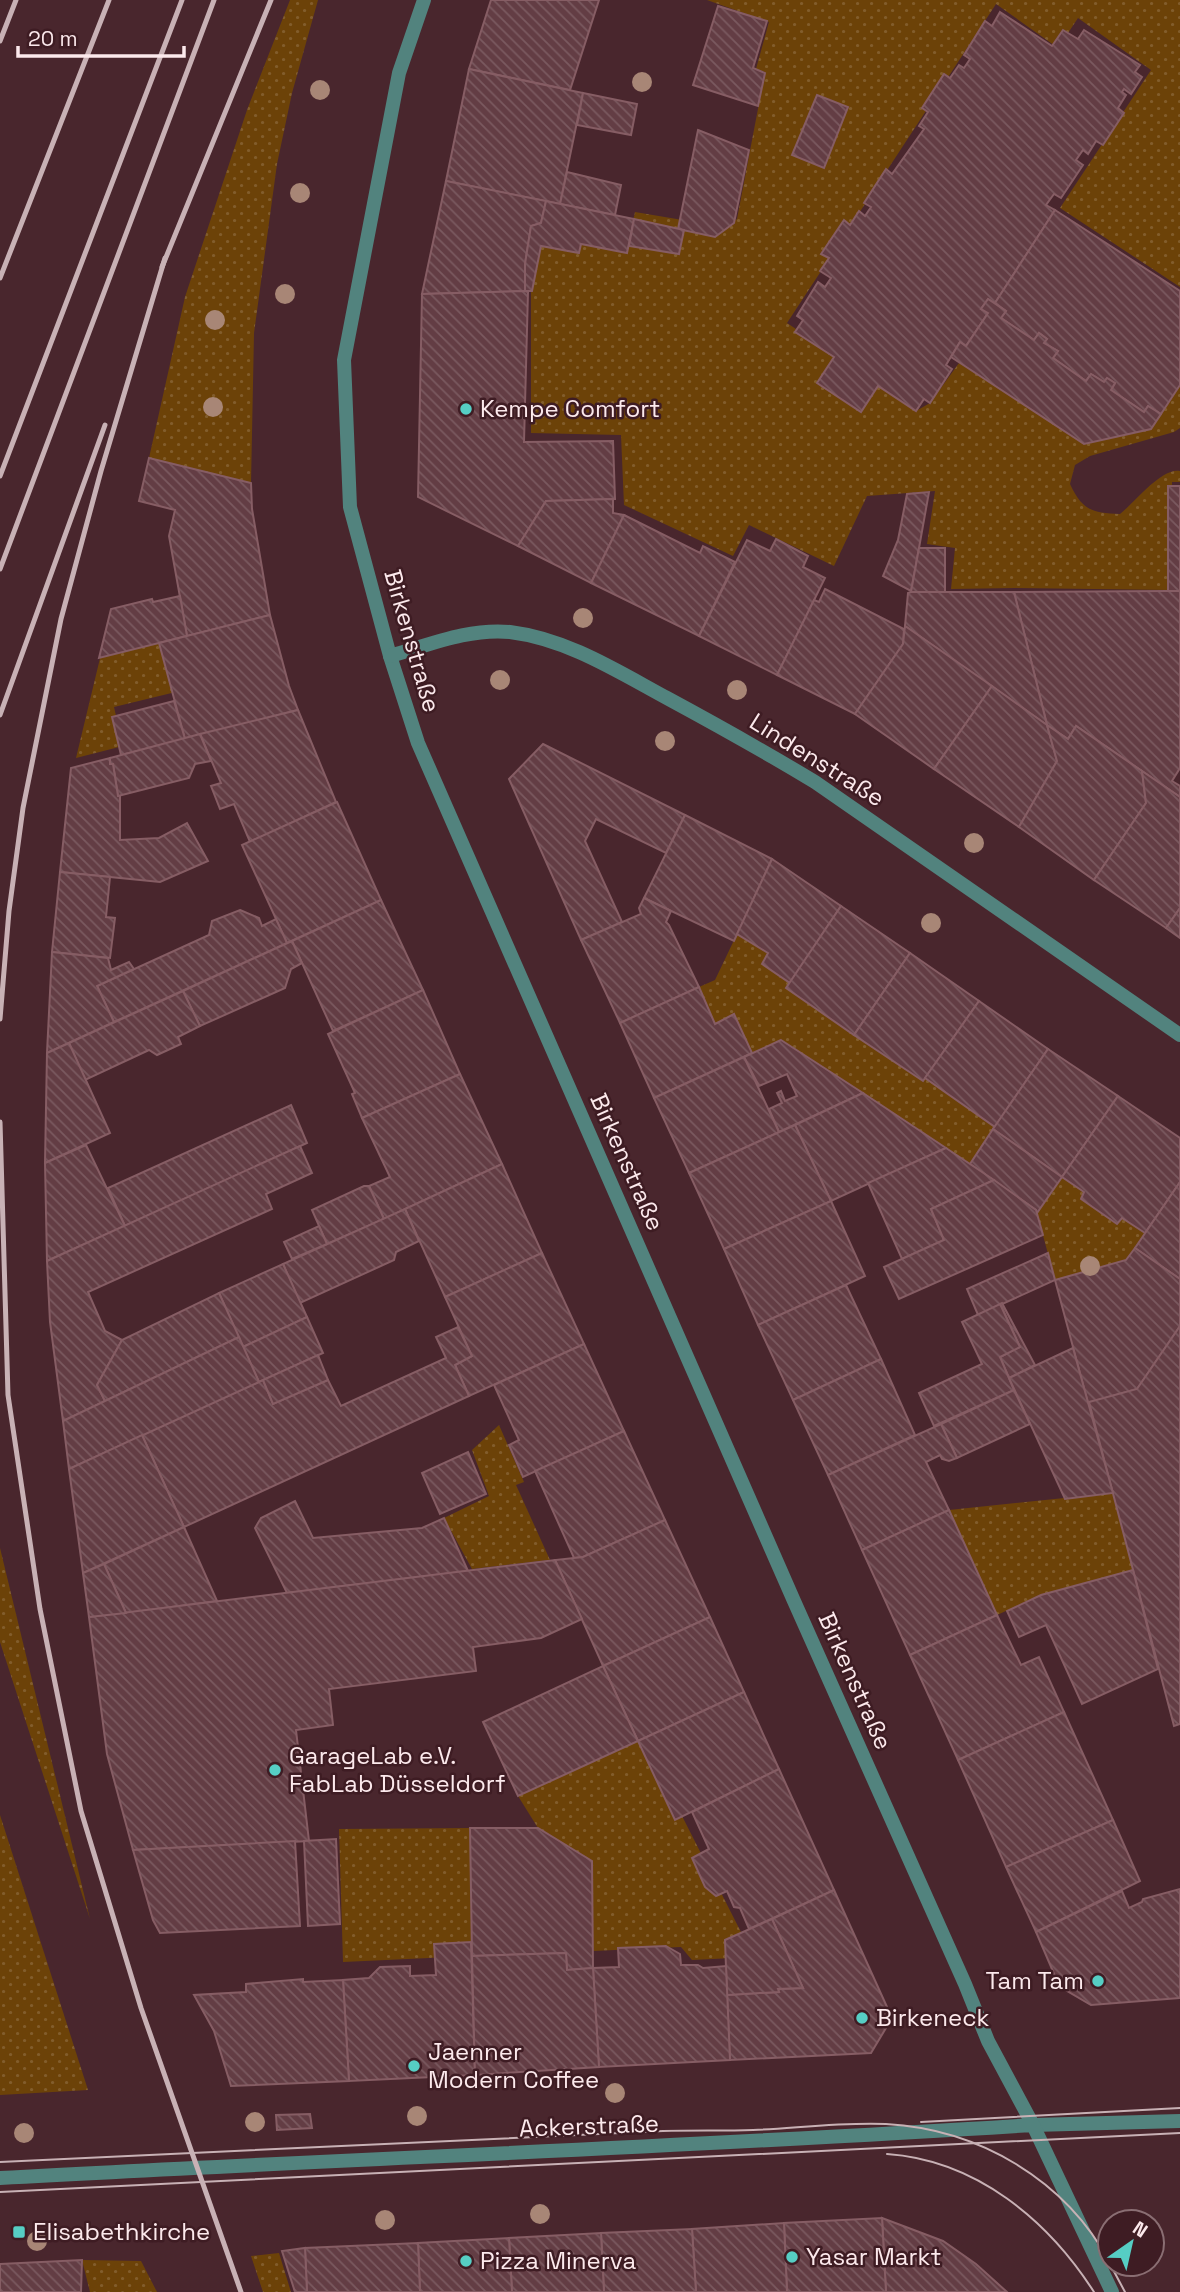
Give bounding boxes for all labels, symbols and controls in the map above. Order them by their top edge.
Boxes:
scale bar [18,14,184,58]
text: 20 m [28,25,78,52]
place label: Kempe Comfort [480,393,660,424]
marker: Kempe Comfort [458,401,474,417]
street label: Birkenstraße [377,566,448,716]
street label: Lindenstraße [744,706,890,813]
street label: Birkenstraße [583,1088,672,1235]
street label: Birkenstraße [811,1607,900,1754]
place label: GarageLab e.V. FabLab Düsseldorf [289,1740,506,1799]
marker: GarageLab e.V. FabLab Düsseldorf [267,1762,283,1778]
place label: Tam Tam [986,1965,1084,1996]
marker: Tam Tam [1090,1973,1106,1989]
place label: Birkeneck [876,2002,990,2033]
marker: Birkeneck [854,2010,870,2026]
place label: Jaenner Modern Coffee [428,2036,599,2095]
marker: Jaenner Modern Coffee [406,2058,422,2074]
street label: Ackerstraße [519,2108,659,2143]
north arrow [1096,2208,1166,2278]
text: N [1128,2215,1152,2243]
place label: Elisabethkirche [33,2216,210,2247]
marker: Elisabethkirche [11,2224,27,2240]
place label: Yasar Markt [806,2241,942,2272]
place label: Pizza Minerva [480,2245,636,2276]
marker: Yasar Markt [784,2249,800,2265]
marker: Pizza Minerva [458,2253,474,2269]

